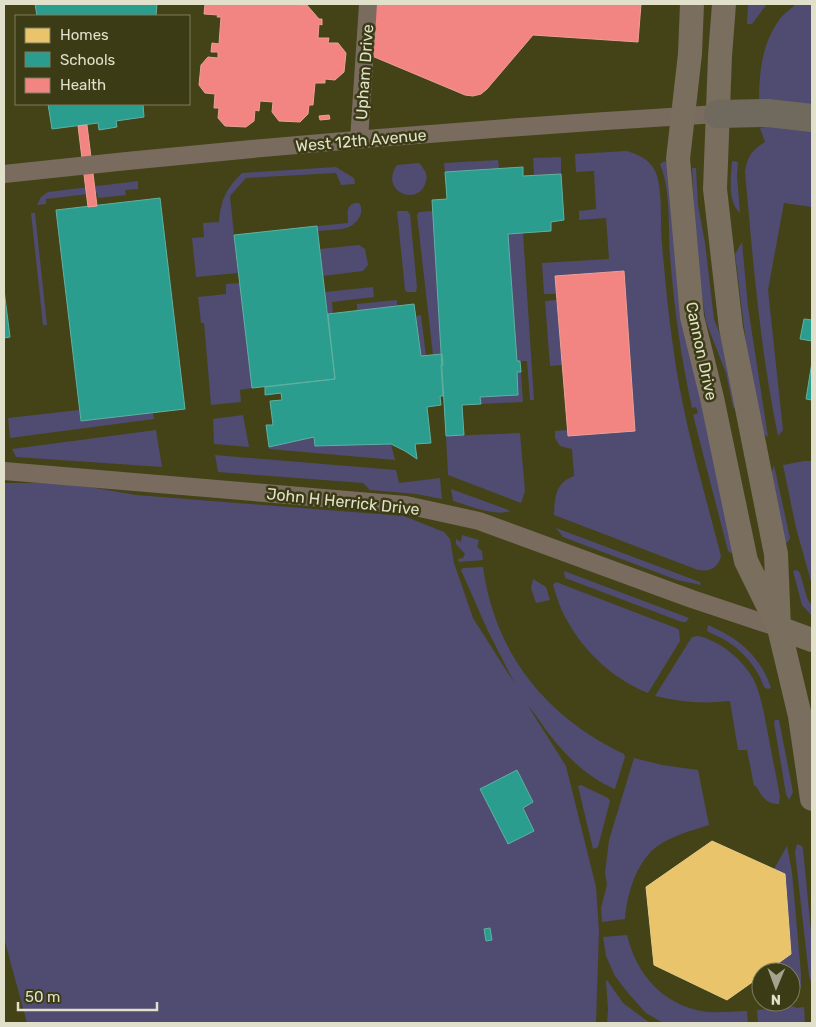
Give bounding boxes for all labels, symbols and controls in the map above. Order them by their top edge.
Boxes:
legend [15,15,190,105]
street label: Upham Drive [352,23,377,121]
text: Homes [60,26,109,44]
text: Schools [60,51,116,69]
text: Health [60,76,106,94]
street label: West 12th Avenue [295,125,427,156]
street label: Cannon Drive [682,300,721,402]
street label: John H Herrick Drive [265,484,420,519]
north arrow [751,962,801,1012]
scale bar [18,980,156,1012]
text: 50 m [25,988,60,1006]
text: N [771,991,781,1008]

